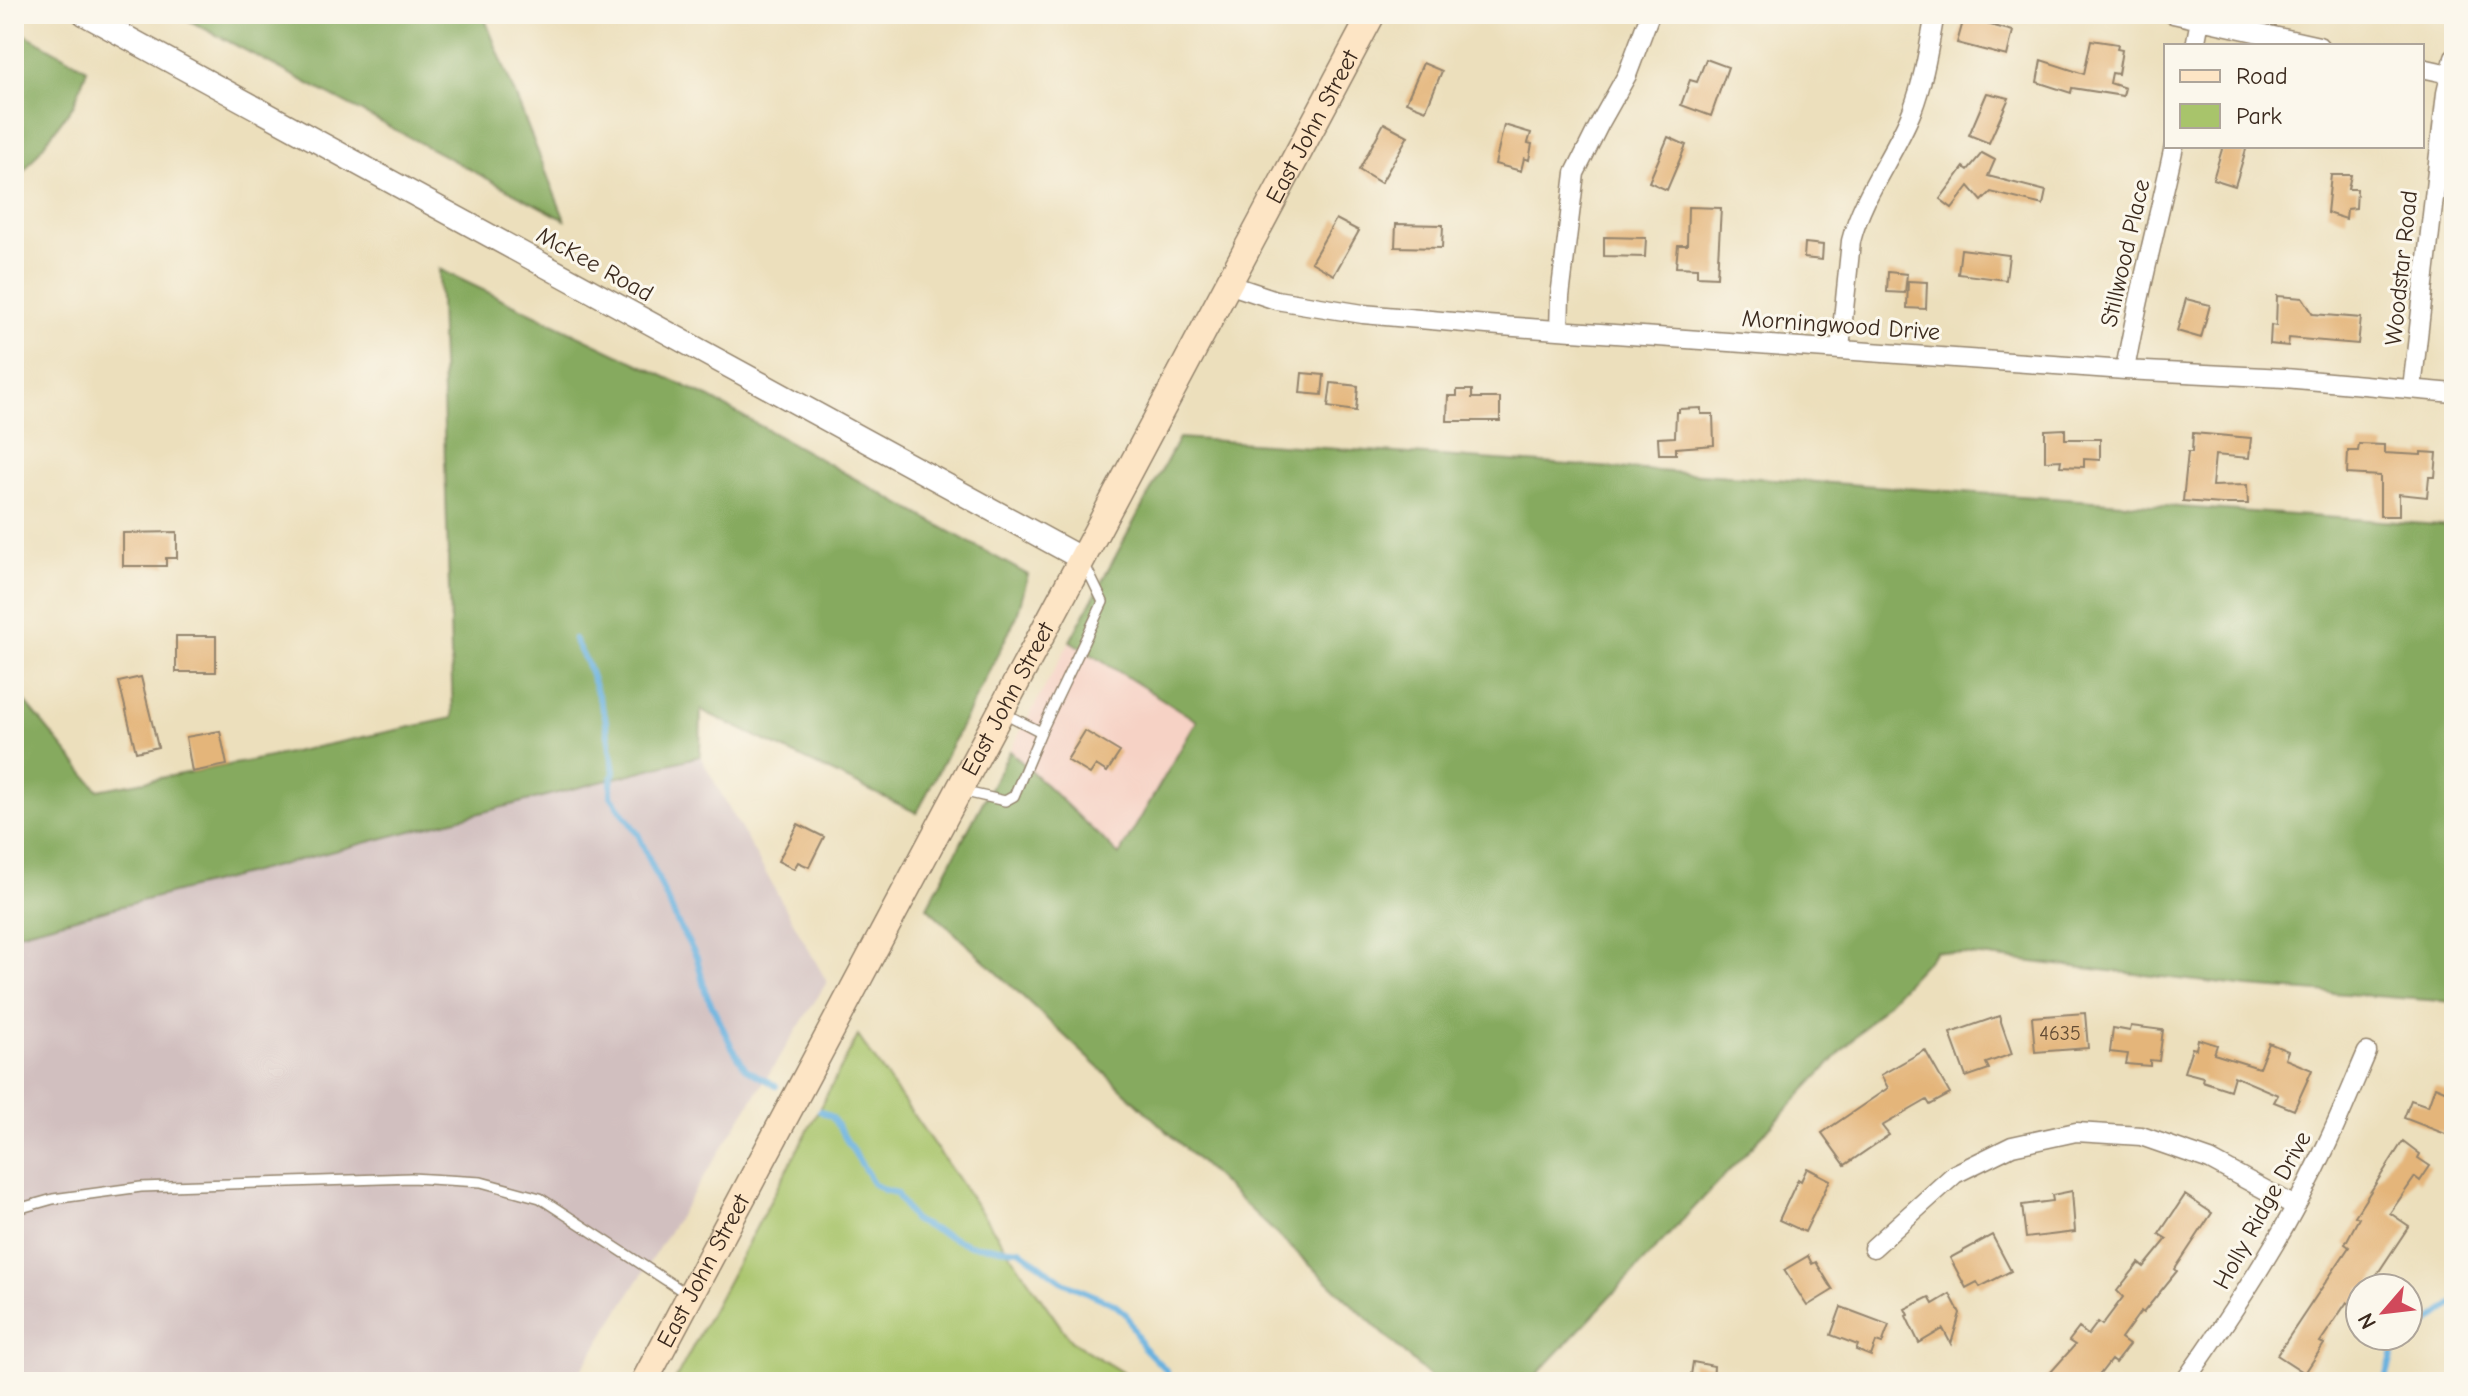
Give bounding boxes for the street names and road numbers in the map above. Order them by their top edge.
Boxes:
street label: East John Street [1260,44,1365,208]
street label: Stillwood Place [2094,176,2156,330]
street label: Woodstar Road [2379,189,2423,347]
street label: McKee Road [532,220,658,308]
street label: Morningwood Drive [1741,304,1941,346]
street label: East John Street [955,616,1060,780]
street label: Holly Ridge Drive [2207,1126,2317,1294]
street label: East John Street [651,1188,756,1352]

